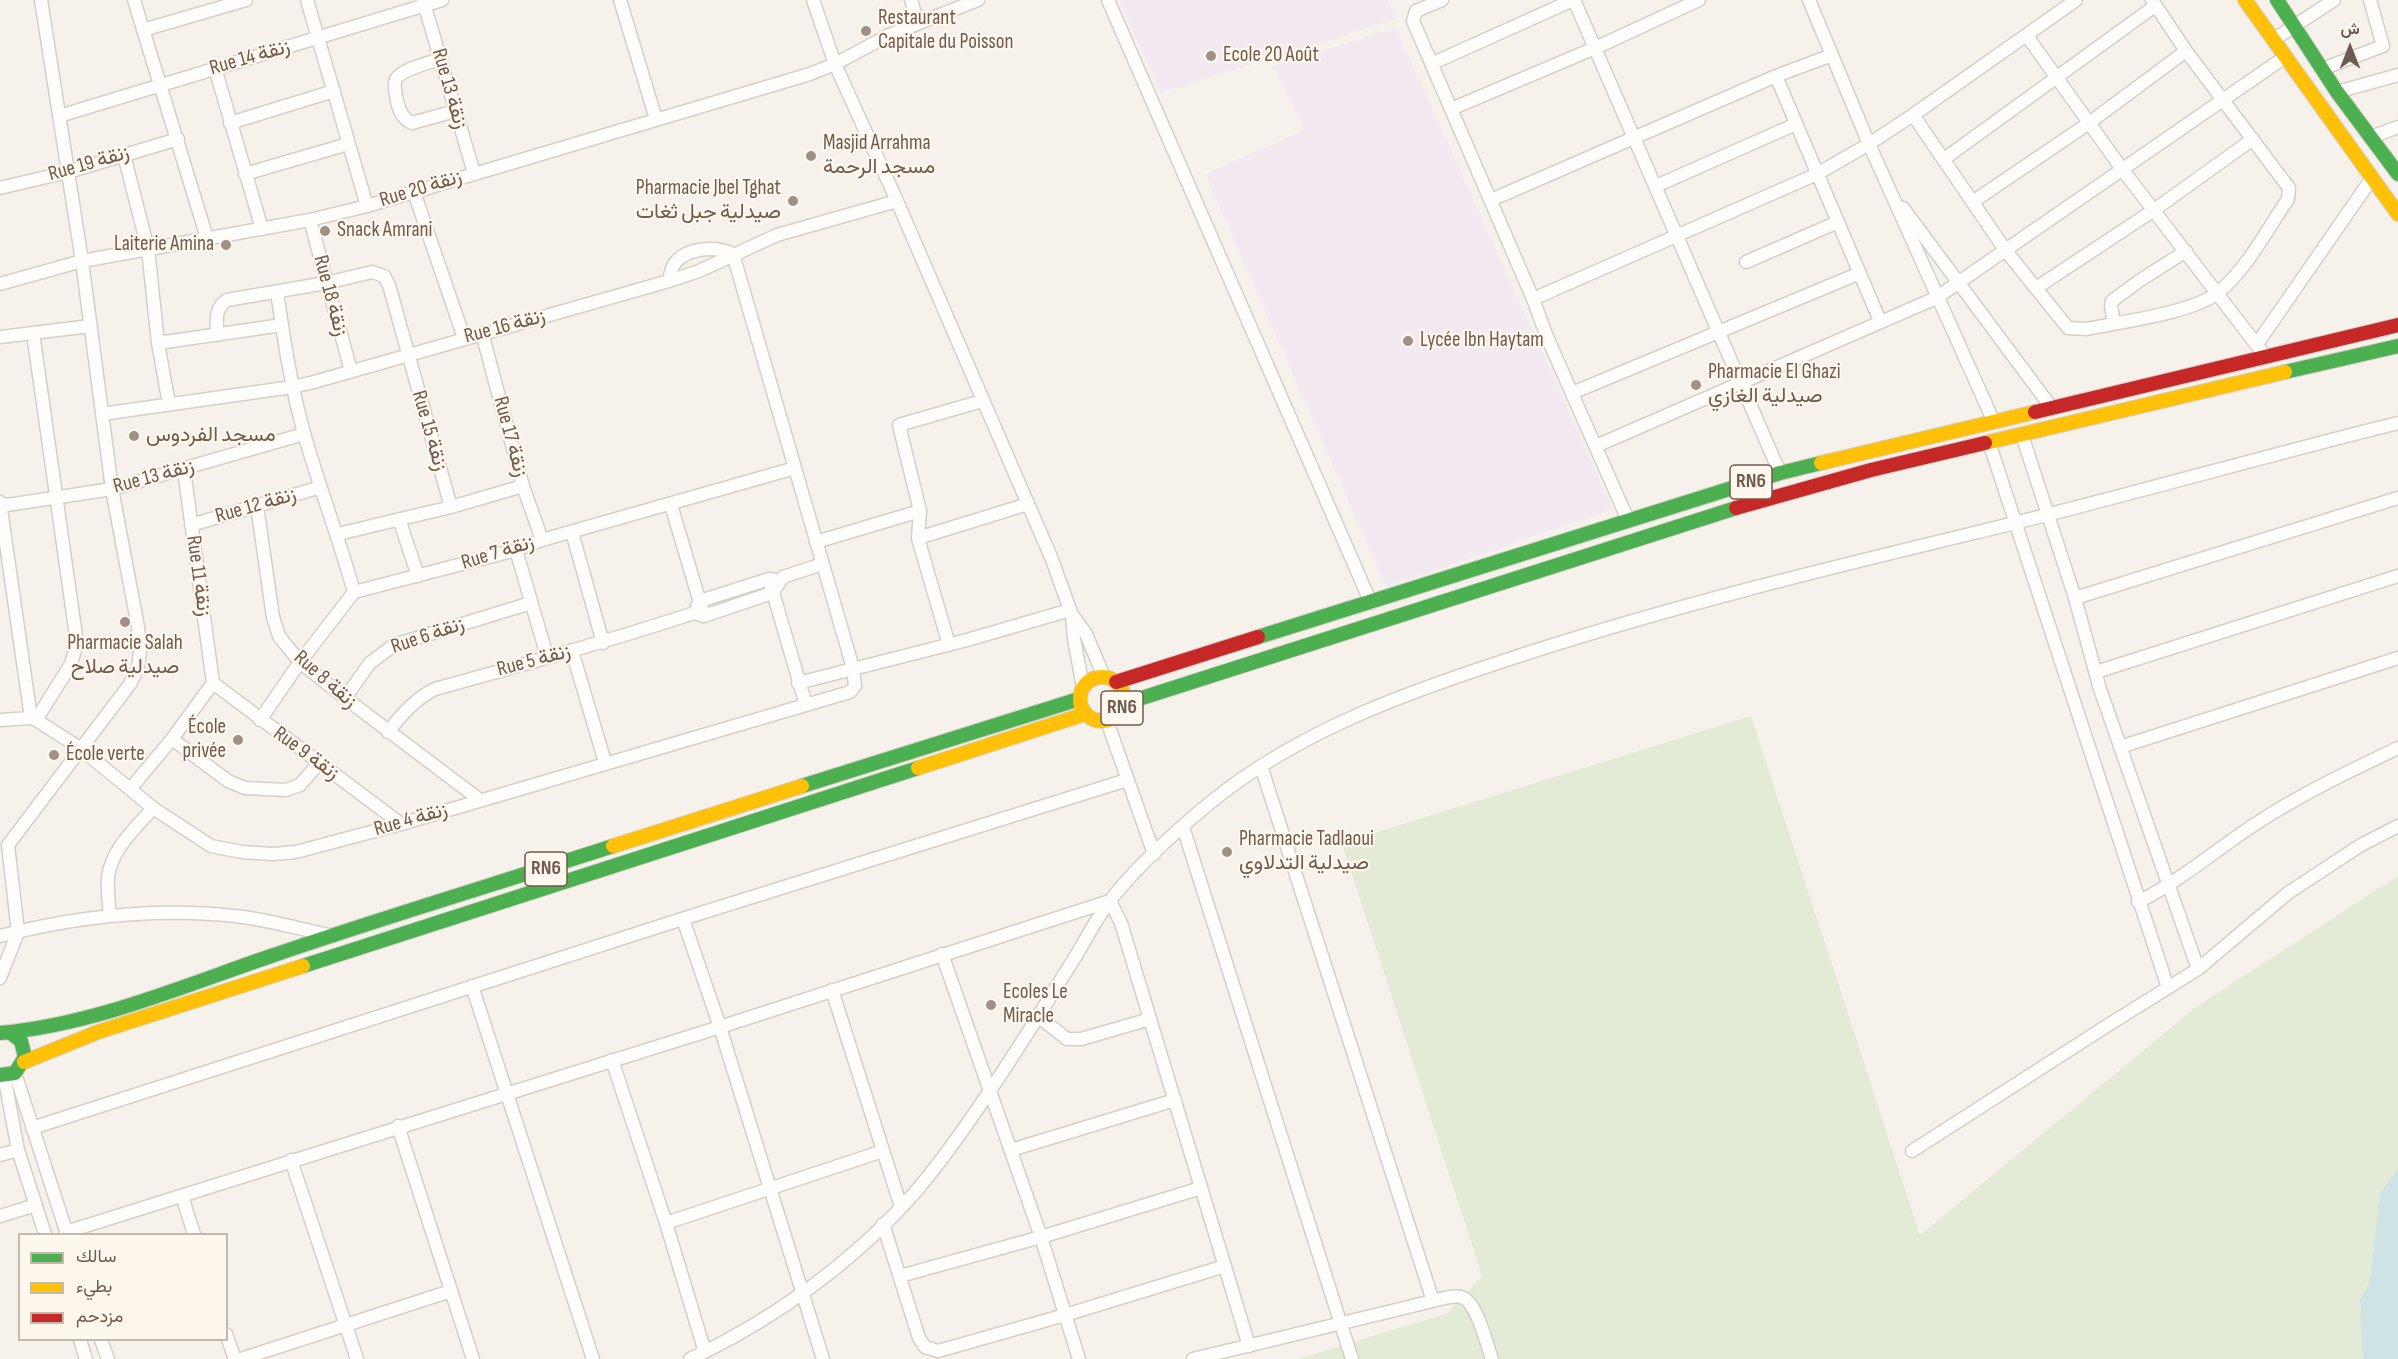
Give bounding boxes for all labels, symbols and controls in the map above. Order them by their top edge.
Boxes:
place label: Restaurant Capitale du Poisson [878,6,1013,56]
north arrow [2320,18,2380,78]
text: ش [2340,20,2360,39]
marker: Restaurant Capitale du Poisson [859,24,873,38]
street label: Rue 14 زنقة [207,34,293,82]
place label: Ecole 20 Août [1223,43,1319,69]
street label: Rue 13 زنقة [425,46,473,132]
marker: Ecole 20 Août [1204,49,1218,63]
place label: Masjid Arrahma مسجد الرحمة [823,131,935,181]
street label: Rue 19 زنقة [45,140,133,188]
marker: Masjid Arrahma مسجد الرحمة [804,149,818,163]
street label: Rue 20 زنقة [377,165,465,213]
place label: Pharmacie Jbel Tghat صيدلية جبل ثغات [636,176,781,226]
marker: Pharmacie Jbel Tghat صيدلية جبل ثغات [786,194,800,208]
place label: Snack Amrani [337,218,432,244]
marker: Snack Amrani [318,224,332,238]
place label: Laiterie Amina [114,232,214,258]
marker: Laiterie Amina [219,238,233,252]
street label: Rue 18 زنقة [307,253,353,339]
street label: Rue 16 زنقة [462,304,548,350]
place label: Lycée Ibn Haytam [1420,328,1544,354]
marker: Lycée Ibn Haytam [1401,334,1415,348]
place label: Pharmacie El Ghazi صيدلية الغازي [1708,360,1841,410]
marker: Pharmacie El Ghazi صيدلية الغازي [1689,378,1703,392]
street label: Rue 15 زنقة [406,388,452,474]
street label: Rue 17 زنقة [487,394,533,480]
place label: مسجد الفردوس [146,423,276,449]
marker: مسجد الفردوس [127,429,141,443]
street label: Rue 13 زنقة [111,454,197,500]
road number: RN6 [1730,465,1772,499]
street label: Rue 12 زنقة [213,482,299,530]
street label: Rue 7 زنقة [458,530,538,576]
street label: Rue 11 زنقة [180,534,216,618]
street label: Rue 6 زنقة [388,612,468,660]
marker: Pharmacie Salah صيدلية صلاح [118,615,132,629]
place label: Pharmacie Salah صيدلية صلاح [67,631,183,681]
street label: Rue 5 زنقة [494,639,574,683]
street label: Rue 8 زنقة [288,646,362,714]
road number: RN6 [1101,691,1143,725]
place label: École privée [183,715,226,765]
street label: Rue 9 زنقة [268,721,344,787]
marker: École privée [231,733,245,747]
place label: École verte [66,742,145,768]
marker: École verte [47,748,61,762]
street label: Rue 4 زنقة [371,797,451,843]
place label: Pharmacie Tadlaoui صيدلية التدلاوي [1239,827,1374,877]
marker: Pharmacie Tadlaoui صيدلية التدلاوي [1220,845,1234,859]
road number: RN6 [525,852,567,886]
place label: Ecoles Le Miracle [1003,980,1068,1030]
marker: Ecoles Le Miracle [984,998,998,1012]
legend [18,1233,228,1341]
text: سالك [76,1246,116,1267]
text: بطيء [76,1276,112,1297]
text: مزدحم [76,1306,123,1327]

